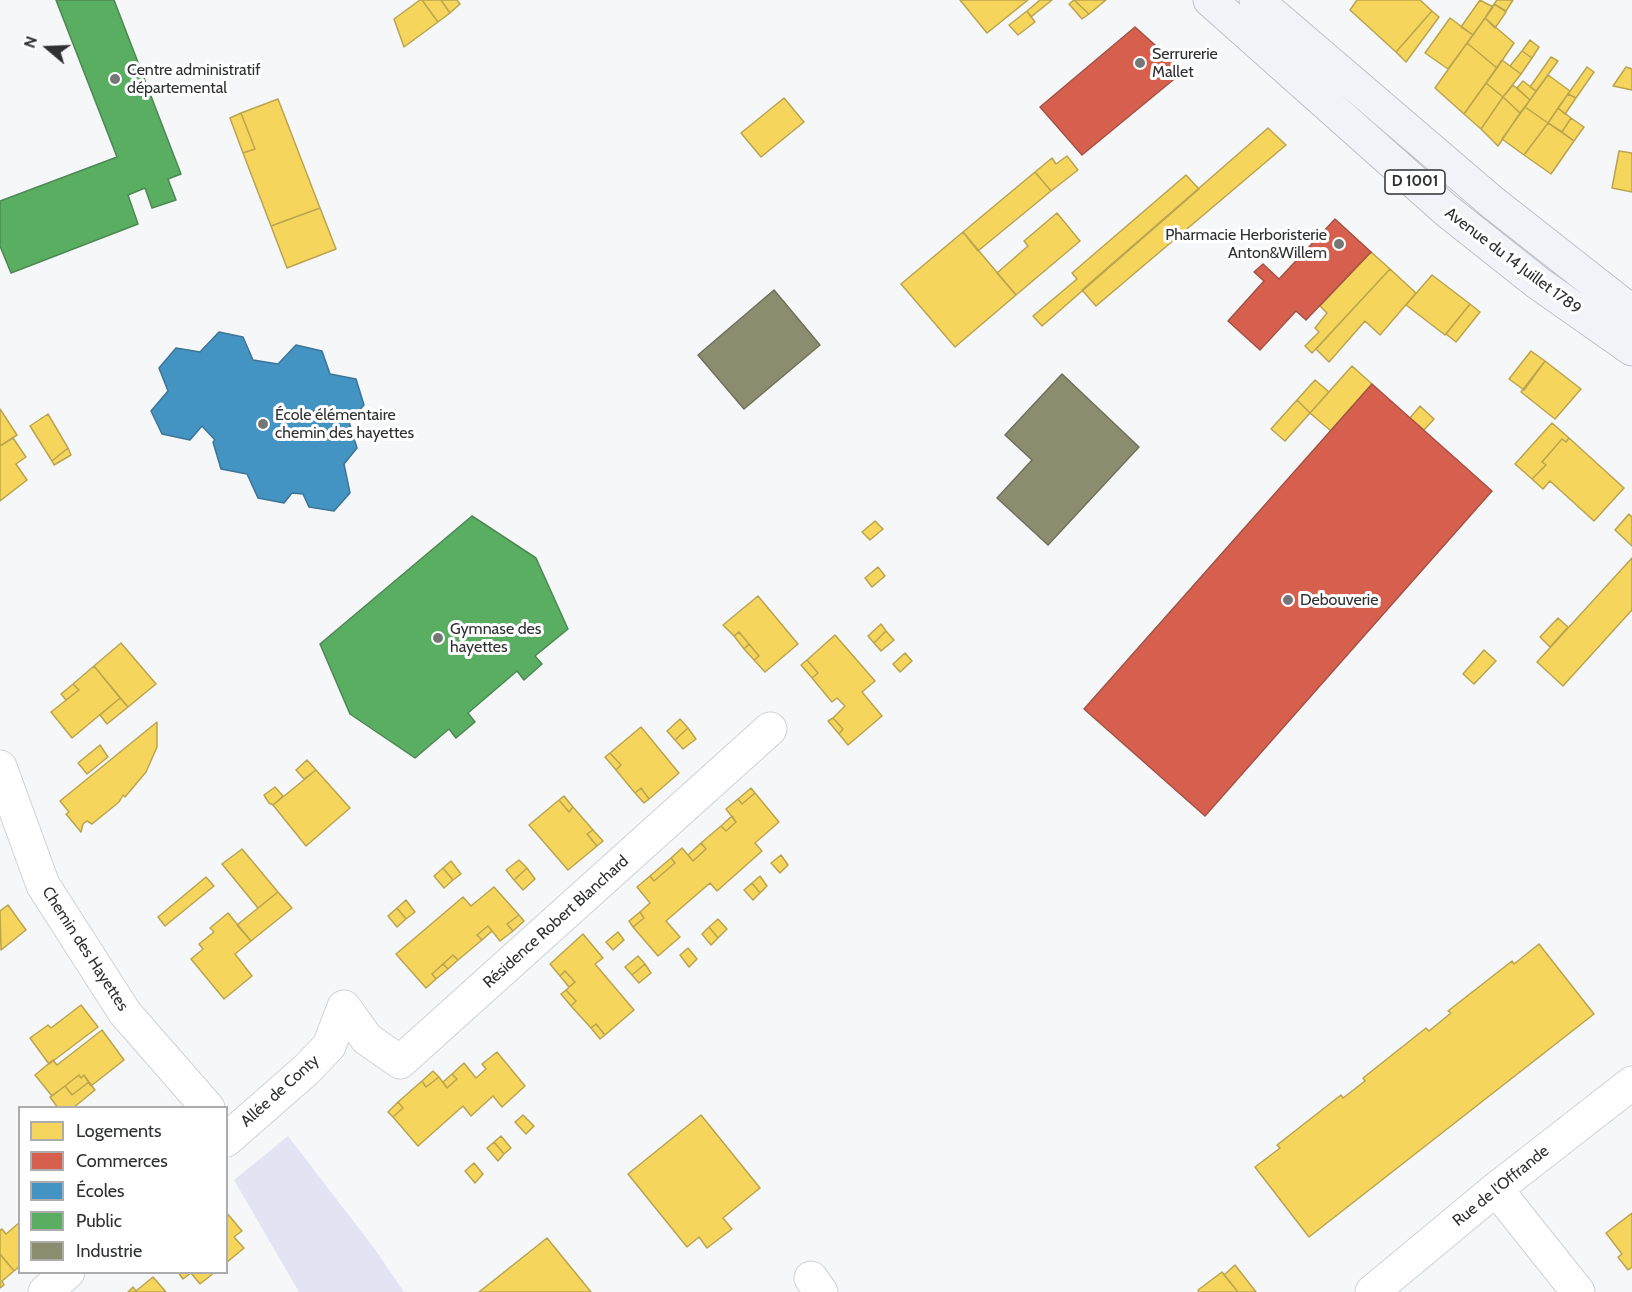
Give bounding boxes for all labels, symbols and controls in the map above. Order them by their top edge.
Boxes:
north arrow [18,18,78,78]
text: N [20,34,41,50]
place label: Serrurerie Mallet [1152,44,1218,82]
marker: Serrurerie Mallet [1133,56,1147,70]
place label: Centre administratif départemental [127,60,261,98]
marker: Centre administratif départemental [108,72,122,86]
road number: D 1001 [1385,170,1445,194]
street label: Avenue du 14 Juillet 1789 [1441,203,1585,319]
place label: Pharmacie Herboristerie Anton&Willem [1165,225,1327,263]
marker: Pharmacie Herboristerie Anton&Willem [1332,237,1346,251]
place label: École élémentaire chemin des hayettes [275,405,414,443]
marker: École élémentaire chemin des hayettes [256,417,270,431]
place label: Debouverie [1300,590,1378,610]
marker: Debouverie [1281,593,1295,607]
place label: Gymnase des hayettes [450,619,541,657]
marker: Gymnase des hayettes [431,631,445,645]
street label: Résidence Robert Blanchard [479,852,633,992]
street label: Chemin des Hayettes [38,883,132,1015]
street label: Allée de Conty [237,1051,323,1131]
legend [18,1106,228,1274]
text: Logements [76,1120,161,1142]
street label: Rue de l'Offrande [1449,1141,1553,1231]
text: Commerces [76,1150,168,1172]
text: Écoles [76,1180,124,1202]
text: Public [76,1210,122,1232]
text: Industrie [76,1240,142,1262]

